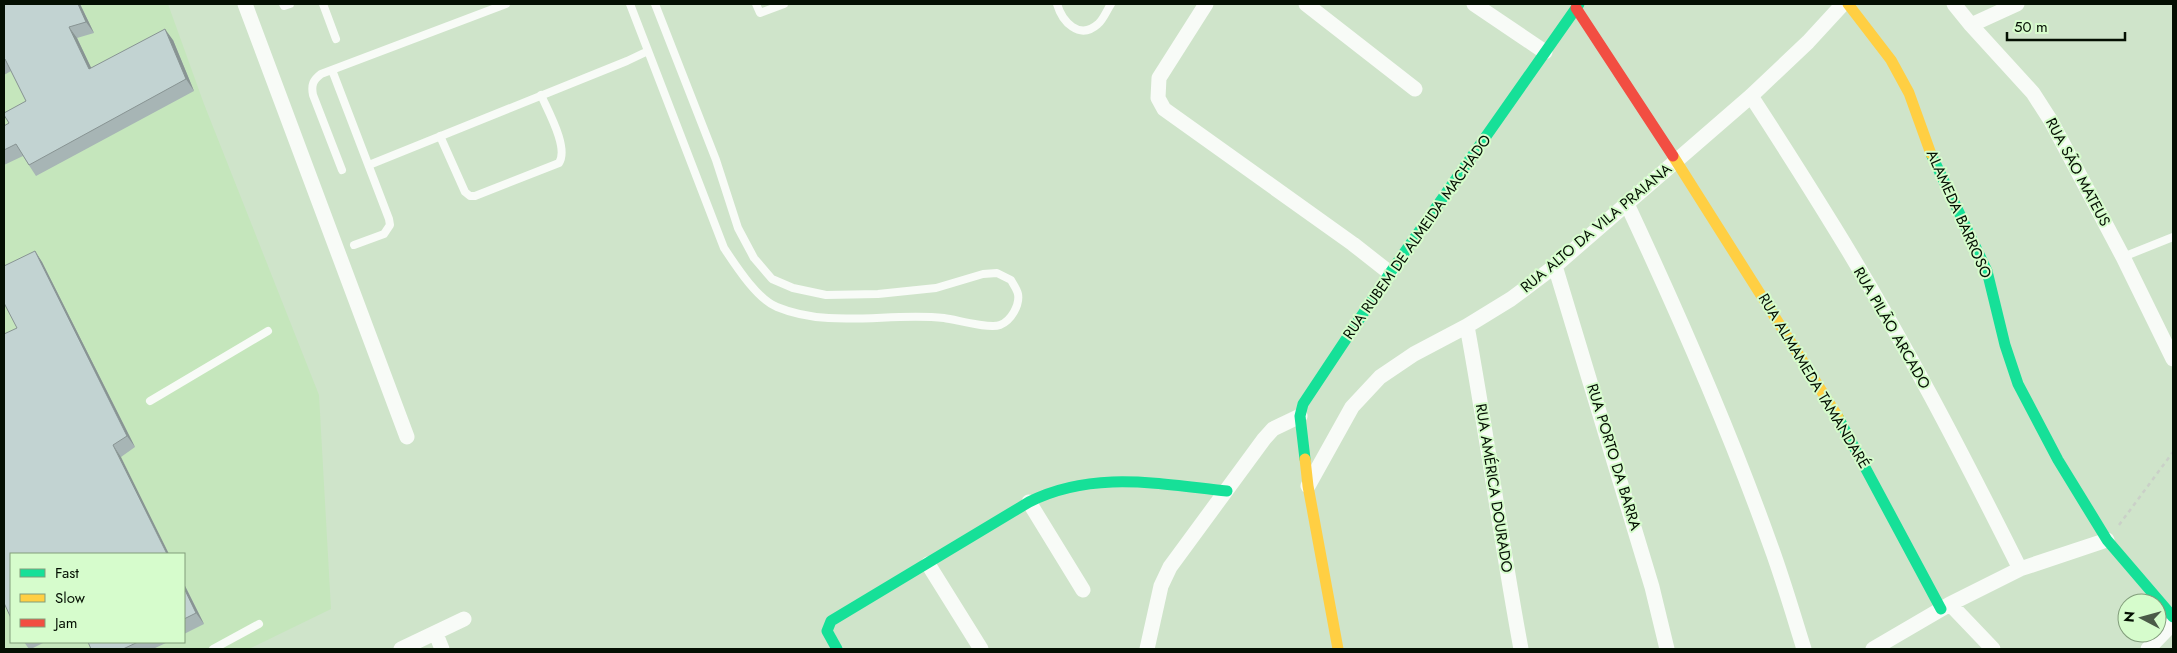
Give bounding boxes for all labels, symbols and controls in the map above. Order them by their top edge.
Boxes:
scale bar [2007,10,2124,42]
text: 50 m [2014,16,2048,38]
street label: RUA SÃO MATEUS [2040,114,2116,230]
street label: RUA RUBEM DE ALMEIDA MACHADO [1338,130,1497,344]
street label: ALAMEDA BARROSO [1921,146,1997,282]
street label: RUA ALTO DA VILA PRAIANA [1516,158,1676,298]
street label: RUA PILÃO ARCADO [1848,263,1936,393]
street label: RUA ALMAMEDA TAMANDARÉ [1753,289,1875,473]
street label: RUA PORTO DA BARRA [1581,381,1647,533]
street label: RUA AMÉRICA DOURADO [1470,402,1518,574]
legend [10,553,185,643]
text: Fast [55,562,79,584]
text: Slow [55,587,86,609]
north arrow [2117,593,2167,643]
text: N [2119,610,2140,623]
text: Jam [53,612,78,634]

